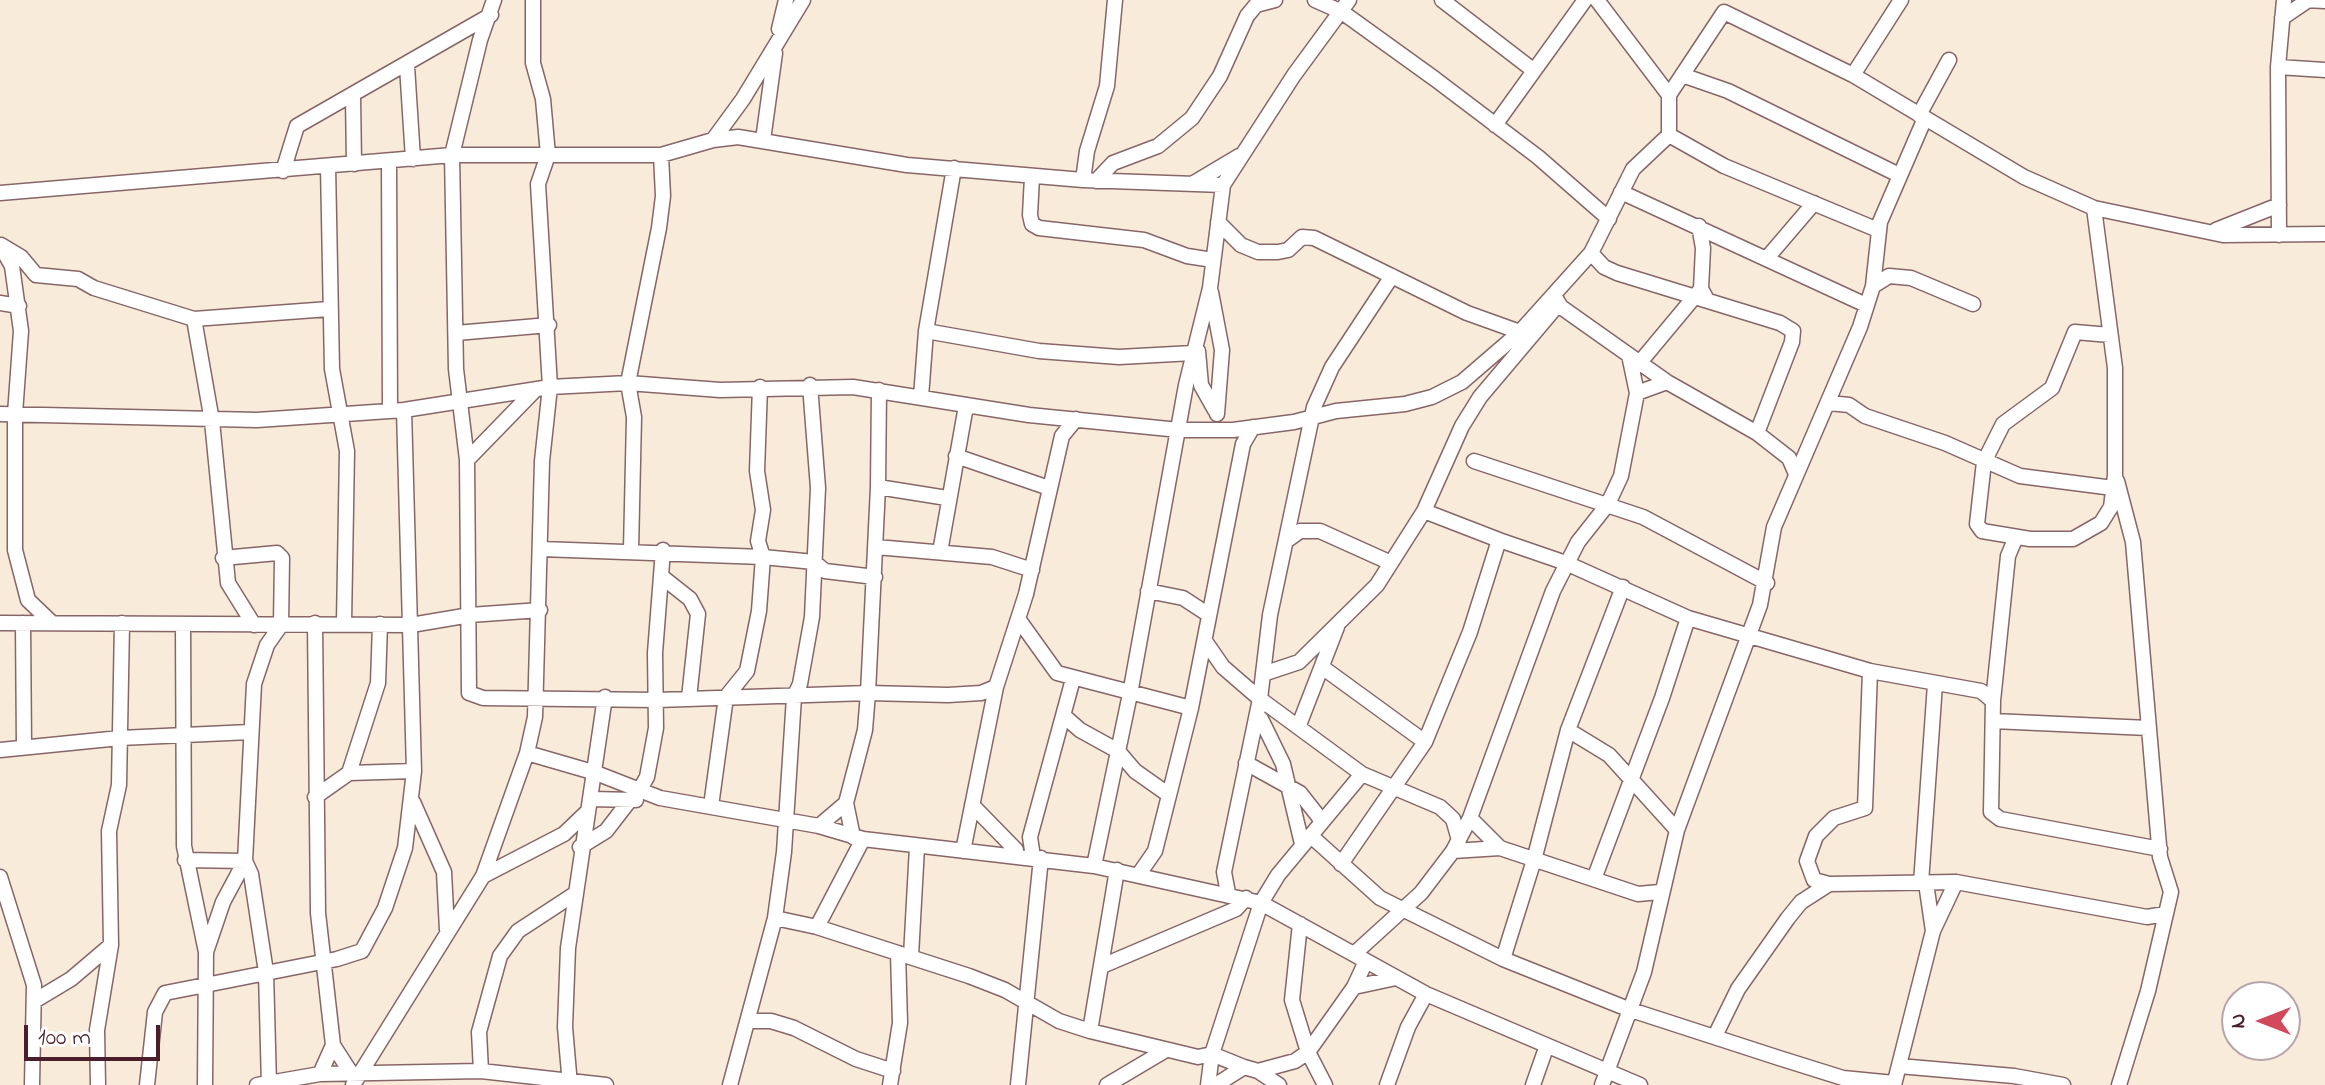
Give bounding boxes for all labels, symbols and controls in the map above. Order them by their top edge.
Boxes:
north arrow [2221,981,2301,1061]
scale bar [28,1009,164,1059]
text: N [2223,1014,2255,1028]
text: 100 m [38,1021,91,1056]

